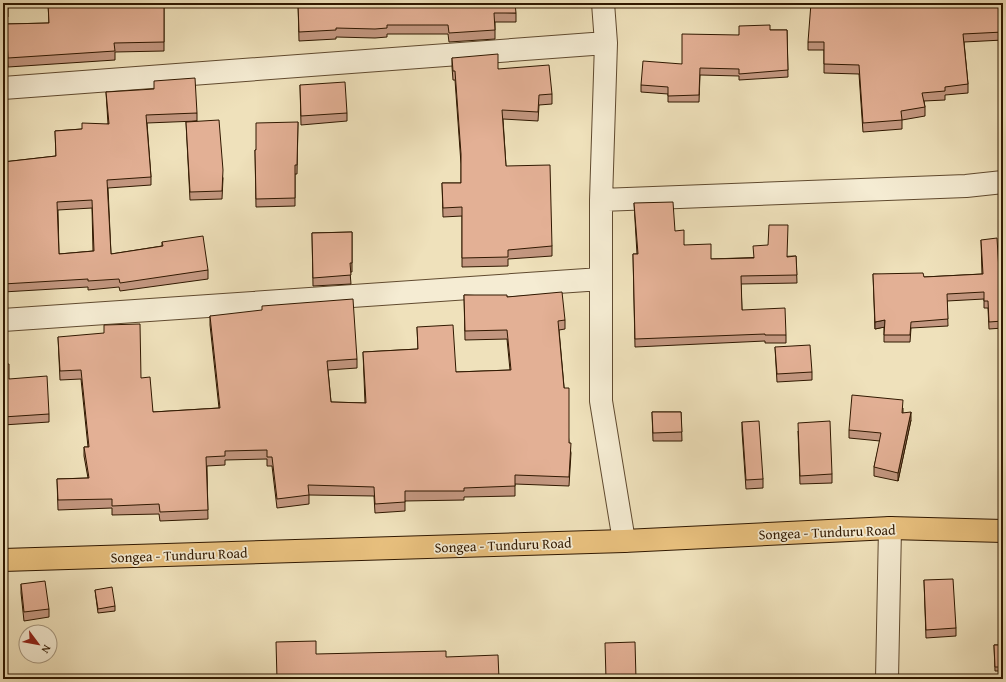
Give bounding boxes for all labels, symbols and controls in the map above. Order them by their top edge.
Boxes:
street label: Songea - Tunduru Road [758,520,896,544]
street label: Songea - Tunduru Road [434,533,572,557]
street label: Songea - Tunduru Road [110,543,248,567]
north arrow [18,624,58,664]
text: N [37,642,55,657]

